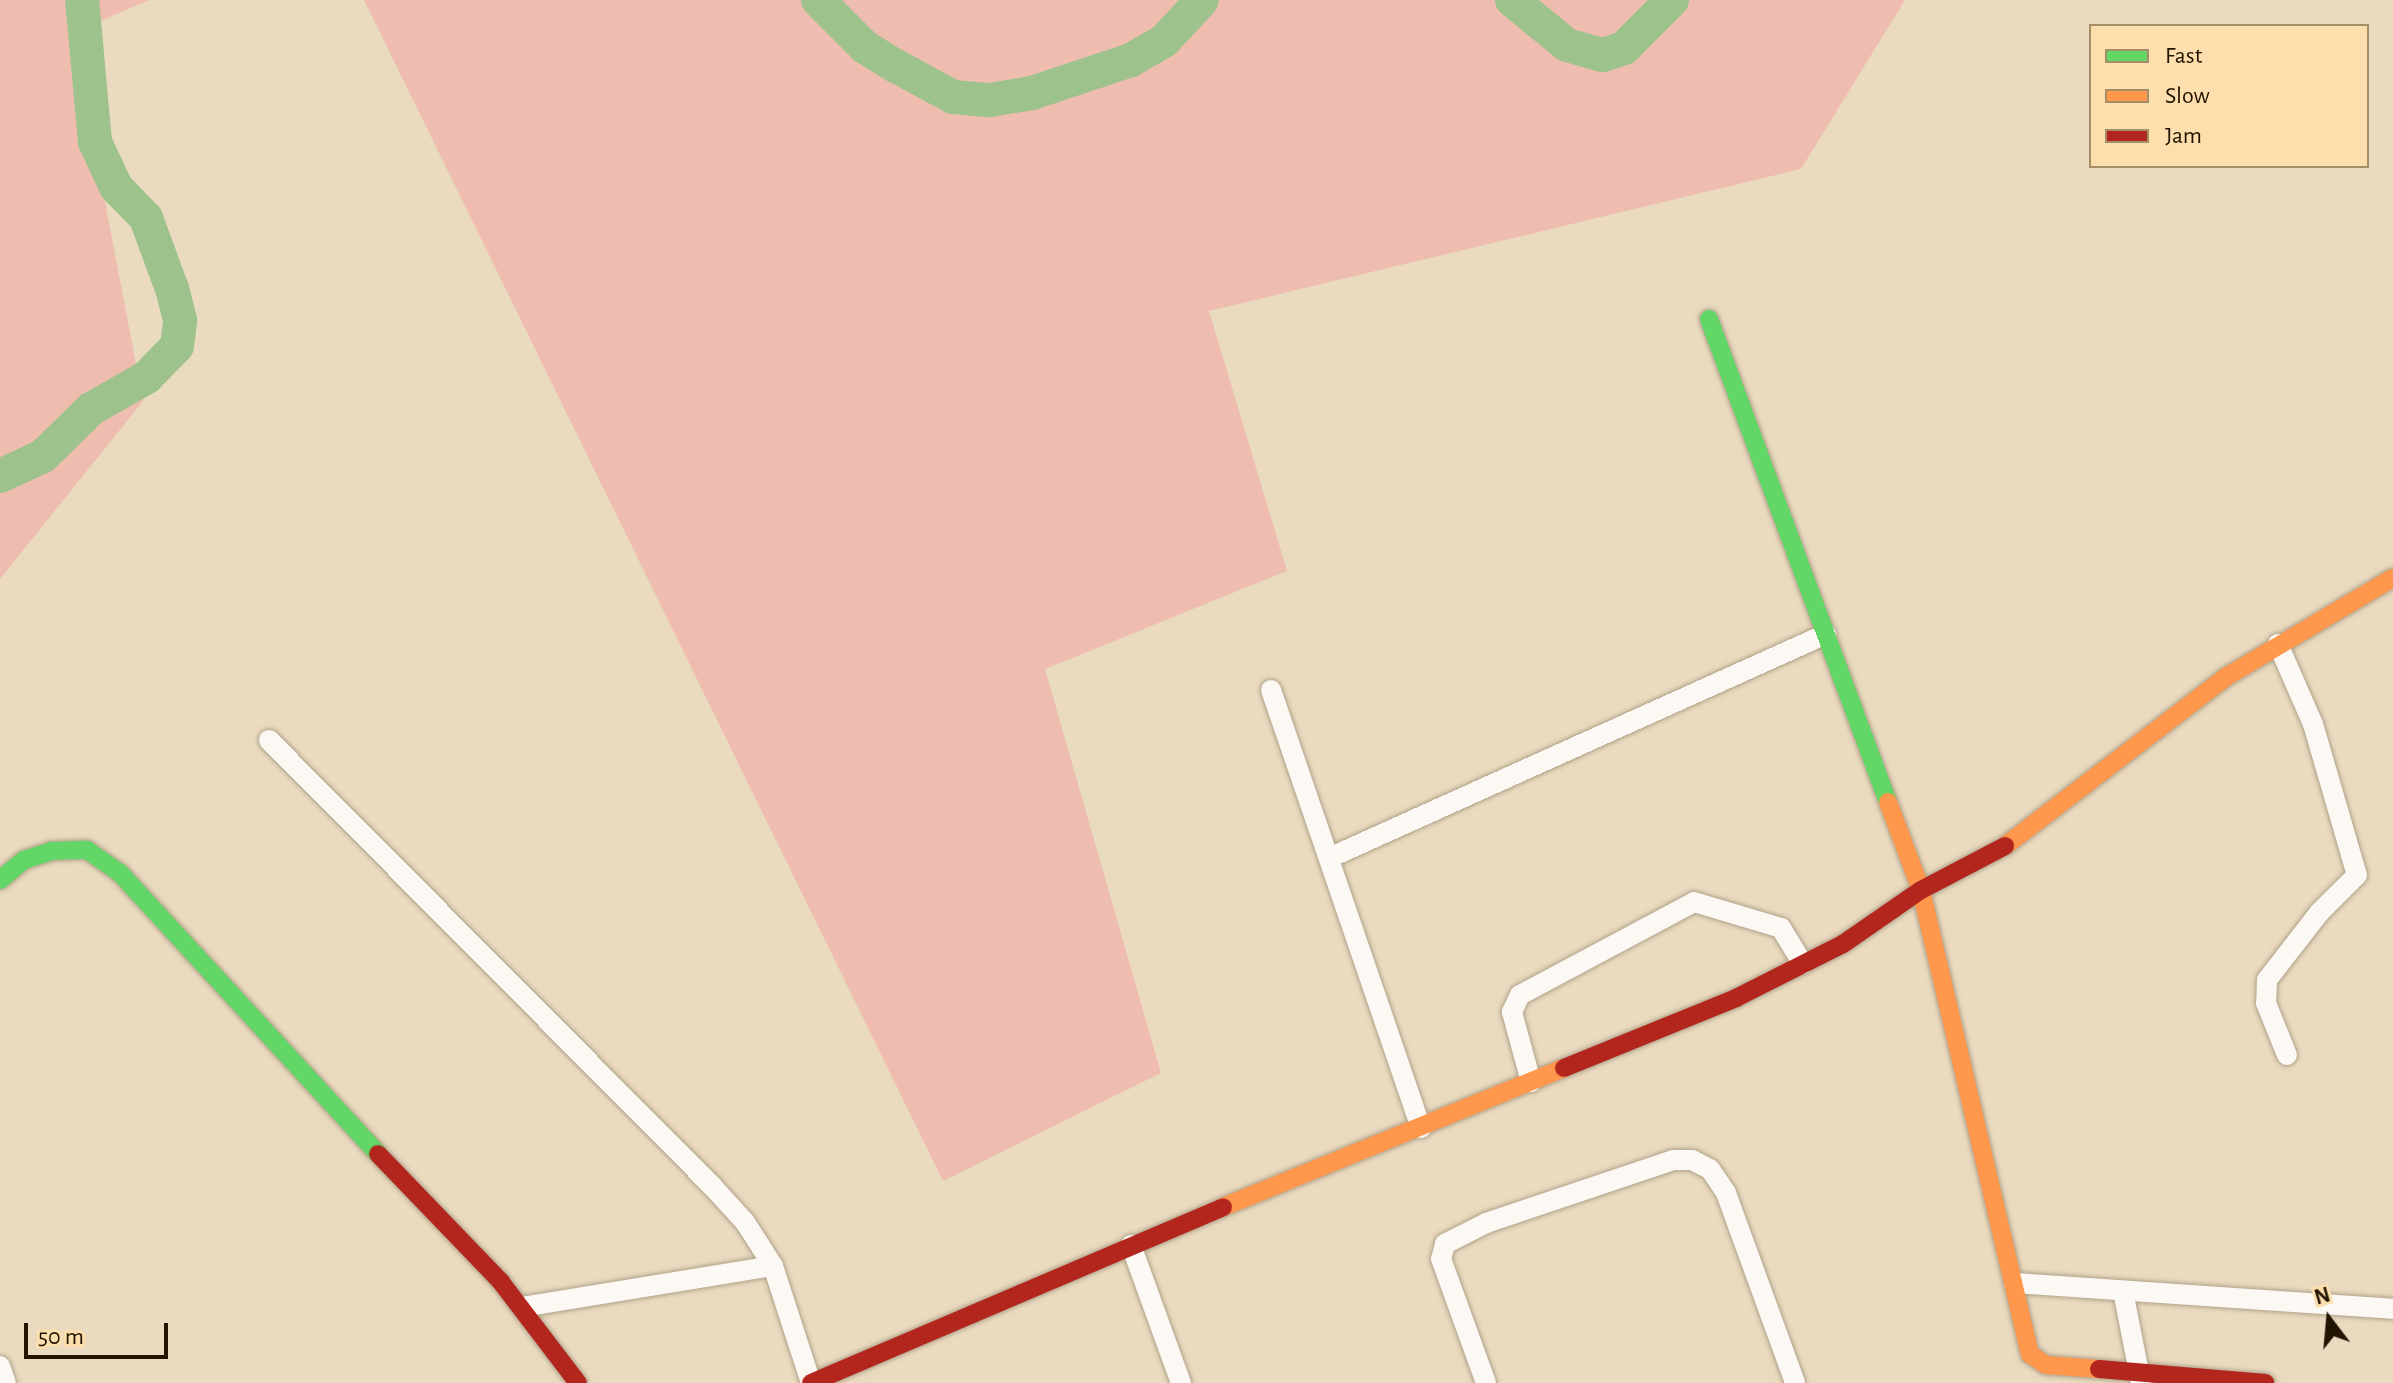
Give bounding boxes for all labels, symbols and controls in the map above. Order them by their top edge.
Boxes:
legend [2089,24,2369,168]
text: Fast [2165,44,2202,68]
text: Slow [2165,84,2210,108]
text: Jam [2165,124,2202,148]
north arrow [2289,1279,2369,1359]
text: N [2312,1283,2333,1309]
scale bar [28,1307,172,1357]
text: 50 m [38,1325,84,1349]

